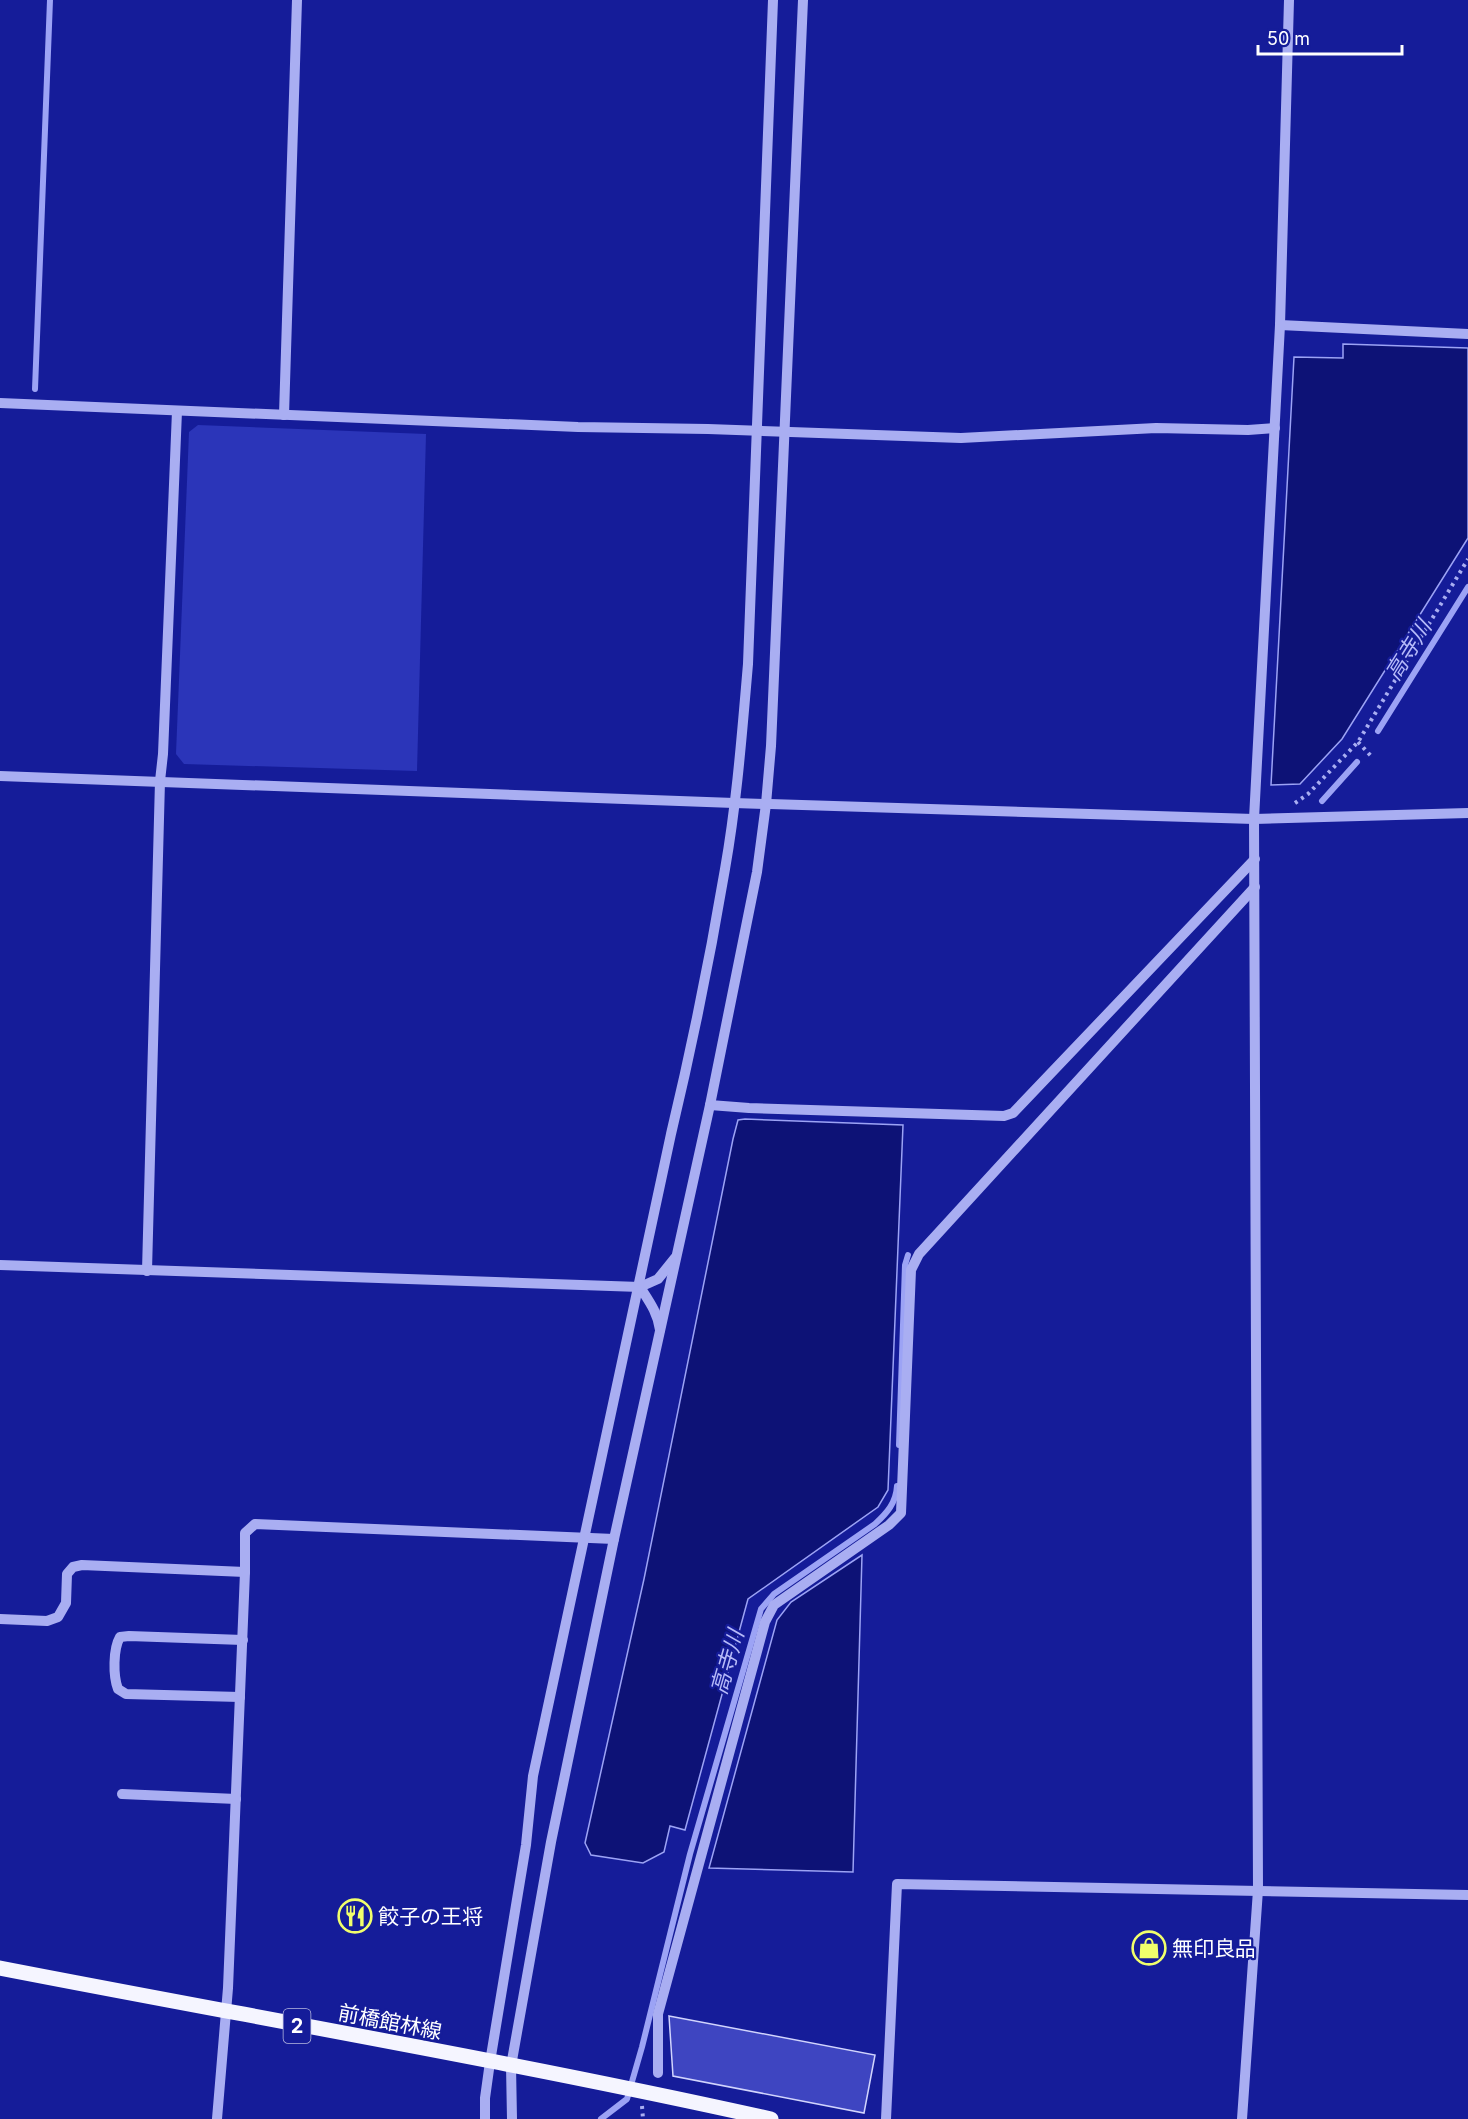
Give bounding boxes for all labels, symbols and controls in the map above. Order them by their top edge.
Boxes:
scale bar [1258,18,1402,56]
text: 50 m [1267,28,1310,49]
water label: 高寺川 [1379,613,1438,685]
water label: 高寺川 [705,1625,749,1697]
restaurant icon: 餃子の王将 [337,1898,373,1934]
place label: 餃子の王将 [378,1904,483,1929]
shop icon: 無印良品 [1131,1930,1167,1966]
place label: 無印良品 [1172,1936,1256,1961]
street label: 前橋館林線 [336,2000,444,2044]
road number: 2 [284,2009,310,2043]

